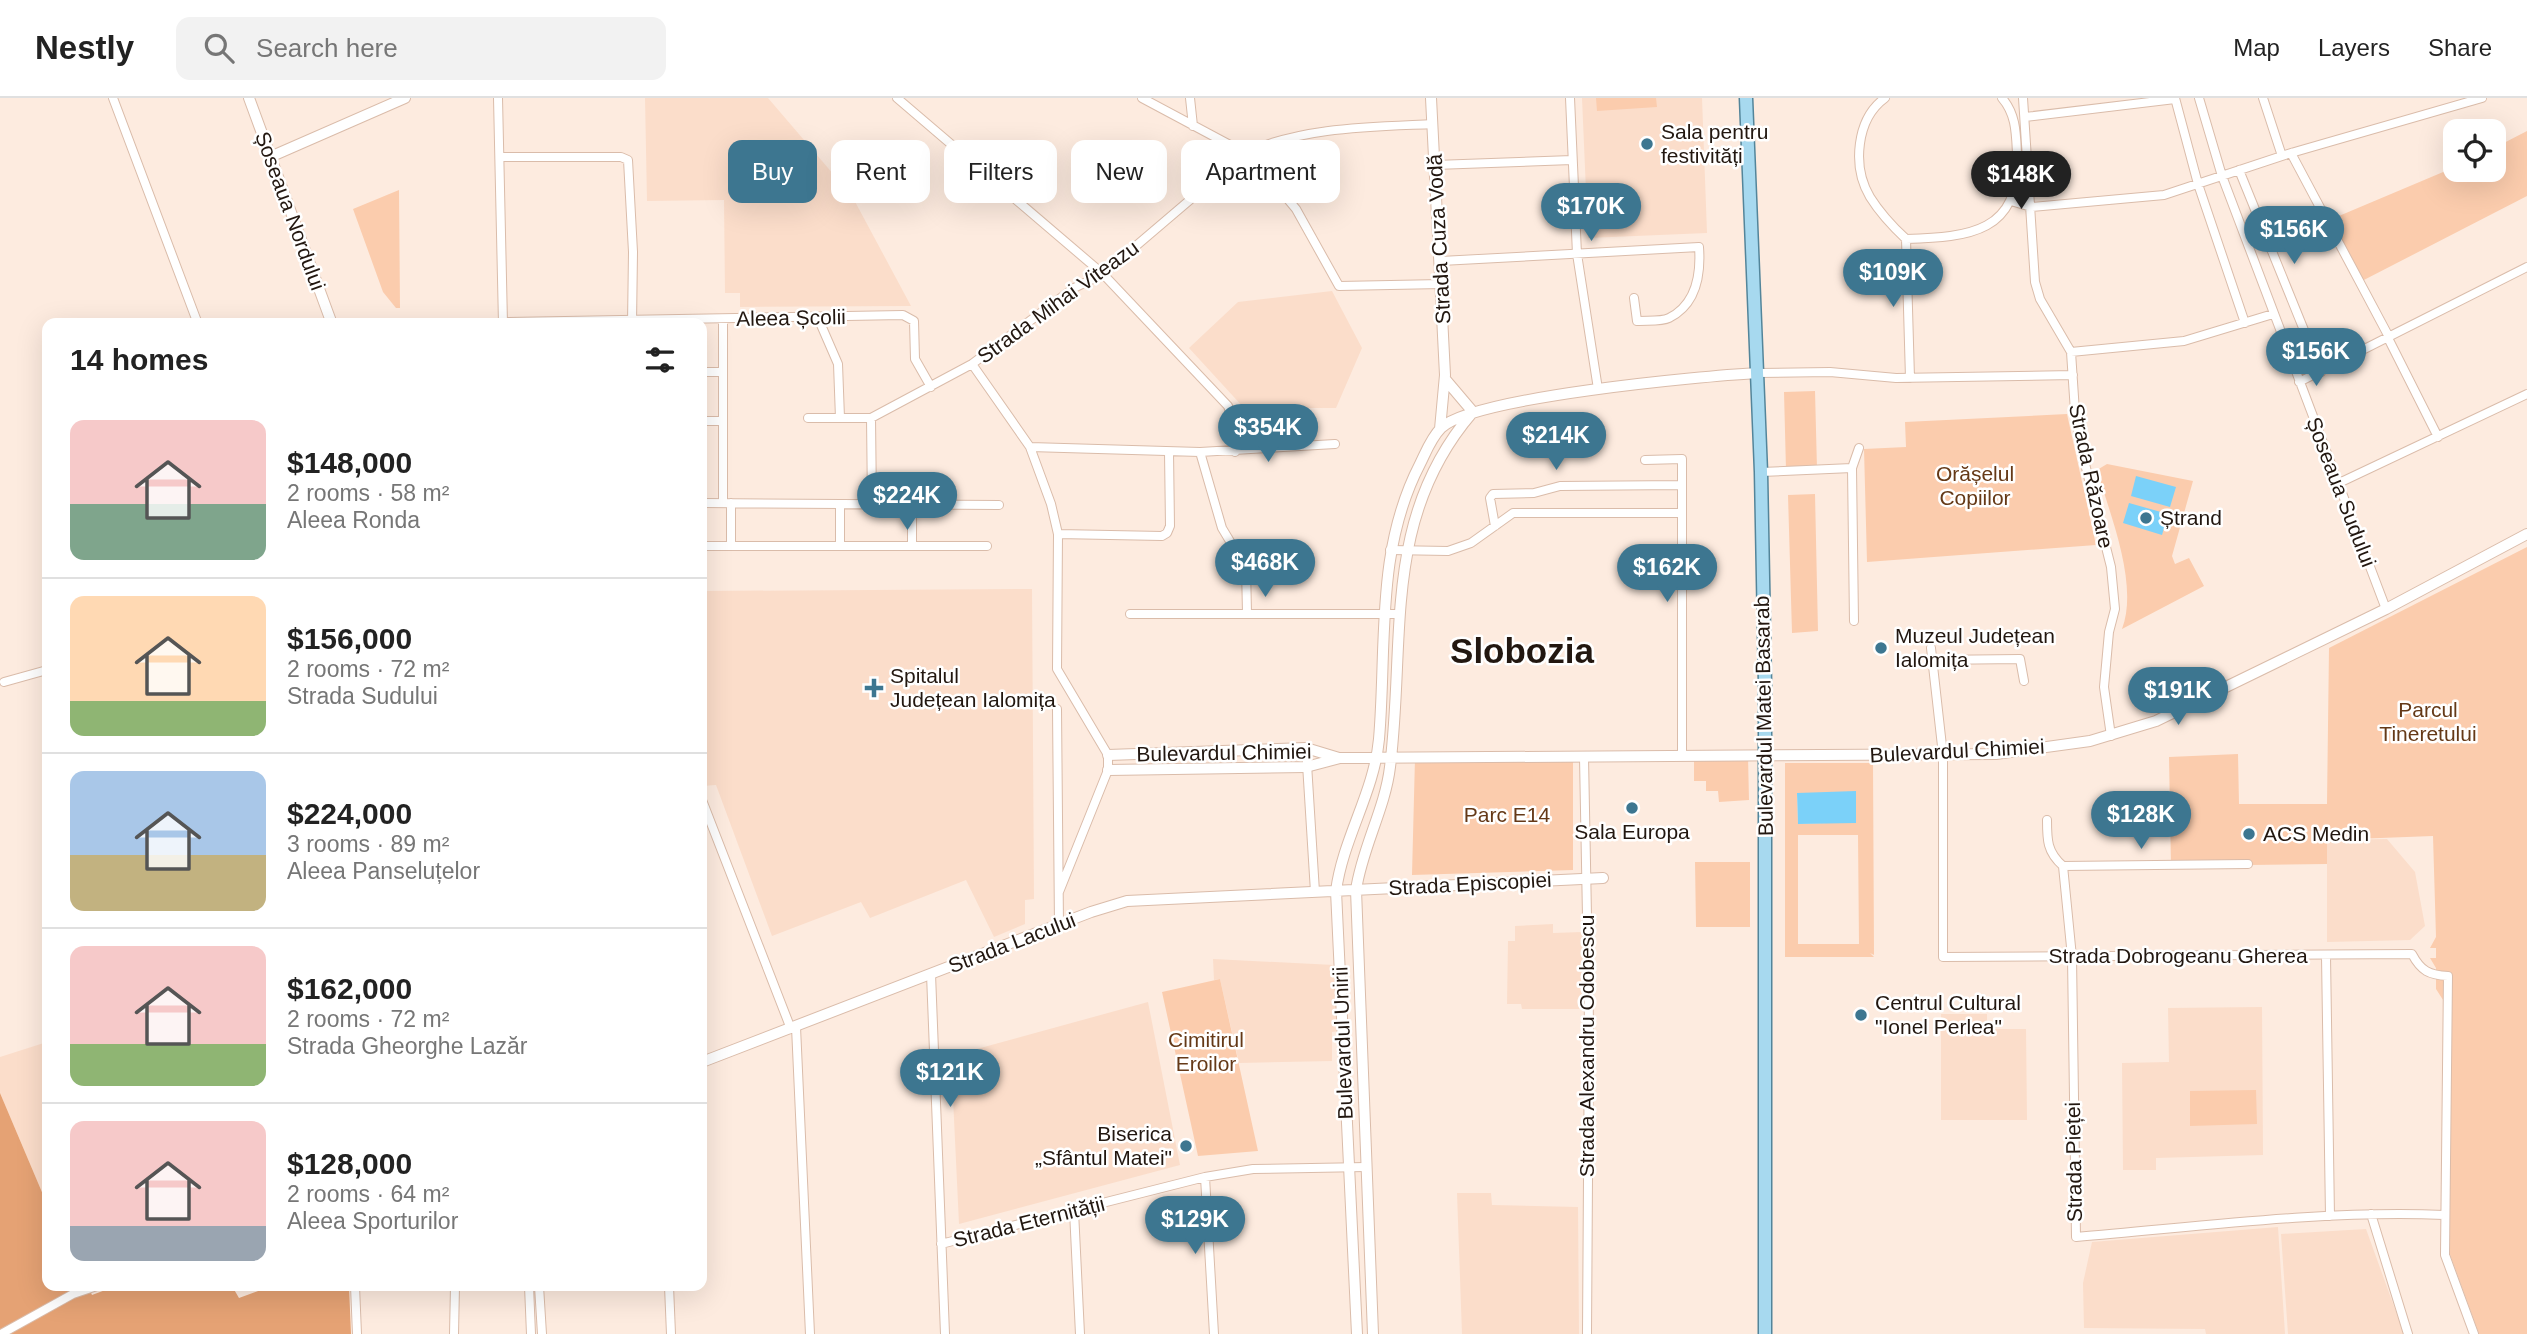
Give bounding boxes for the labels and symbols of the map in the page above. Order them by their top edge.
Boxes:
place label: Sala pentru festivități [1661,120,1768,167]
street label: Șoseaua Nordului [251,128,330,293]
marker: Sala pentru festivități [1639,136,1655,152]
pin: $148K [1972,152,2070,211]
street label: Strada Cuza Vodă [1423,153,1454,325]
pin: $170K [1542,184,1640,243]
pin: $156K [2245,206,2343,266]
street label: Strada Mihai Viteazu [973,235,1143,368]
pin: $109K [1844,250,1942,309]
street label: Aleea Școlii [736,305,846,330]
pin: $156K [2267,328,2365,388]
street label: Strada Răzoare [2065,402,2118,550]
pin: $354K [1219,404,1317,464]
pin: $214K [1507,412,1605,472]
street label: Șoseaua Sudului [2302,414,2381,570]
park label: Orășelul Copiilor [1936,462,2014,509]
pin: $224K [858,472,956,532]
place label: Ștrand [2160,506,2222,529]
marker: Ștrand [2138,510,2154,526]
pin: $468K [1216,540,1314,599]
pin: $162K [1618,545,1716,604]
street label: Bulevardul Matei Basarab [1750,596,1777,836]
place label: Muzeul Județean Ialomița [1895,624,2055,671]
district label: Slobozia [1450,631,1594,670]
marker: Muzeul Județean Ialomița [1873,640,1889,656]
place label: Spitalul Județean Ialomița [890,664,1056,711]
pin: $191K [2129,668,2227,727]
marker: Spitalul Județean Ialomița [864,678,884,698]
park label: Parcul Tineretului [2379,698,2477,745]
street label: Bulevardul Chimiei [1869,734,2045,767]
street label: Bulevardul Chimiei [1136,739,1312,766]
pin: $128K [2092,792,2190,851]
marker: Sala Europa [1624,800,1640,816]
park label: Parc E14 [1464,803,1551,826]
place label: Sala Europa [1574,820,1690,843]
place label: ACS Medin [2263,822,2369,845]
marker: ACS Medin [2241,826,2257,842]
street label: Strada Episcopiei [1388,868,1552,899]
street label: Strada Lacului [945,908,1079,977]
street label: Strada Alexandru Odobescu [1575,915,1598,1177]
street label: Strada Dobrogeanu Gherea [2048,944,2308,967]
street label: Bulevardul Unirii [1328,966,1357,1120]
place label: Centrul Cultural "Ionel Perlea" [1875,991,2021,1038]
marker: Centrul Cultural "Ionel Perlea" [1853,1007,1869,1023]
park label: Cimitirul Eroilor [1168,1028,1244,1075]
pin: $121K [901,1049,999,1109]
street label: Strada Pieței [2061,1102,2086,1222]
place label: Biserica „Sfântul Matei" [1035,1122,1172,1169]
marker: Biserica „Sfântul Matei" [1178,1138,1194,1154]
street label: Strada Eternității [951,1192,1107,1251]
pin: $129K [1146,1196,1244,1256]

